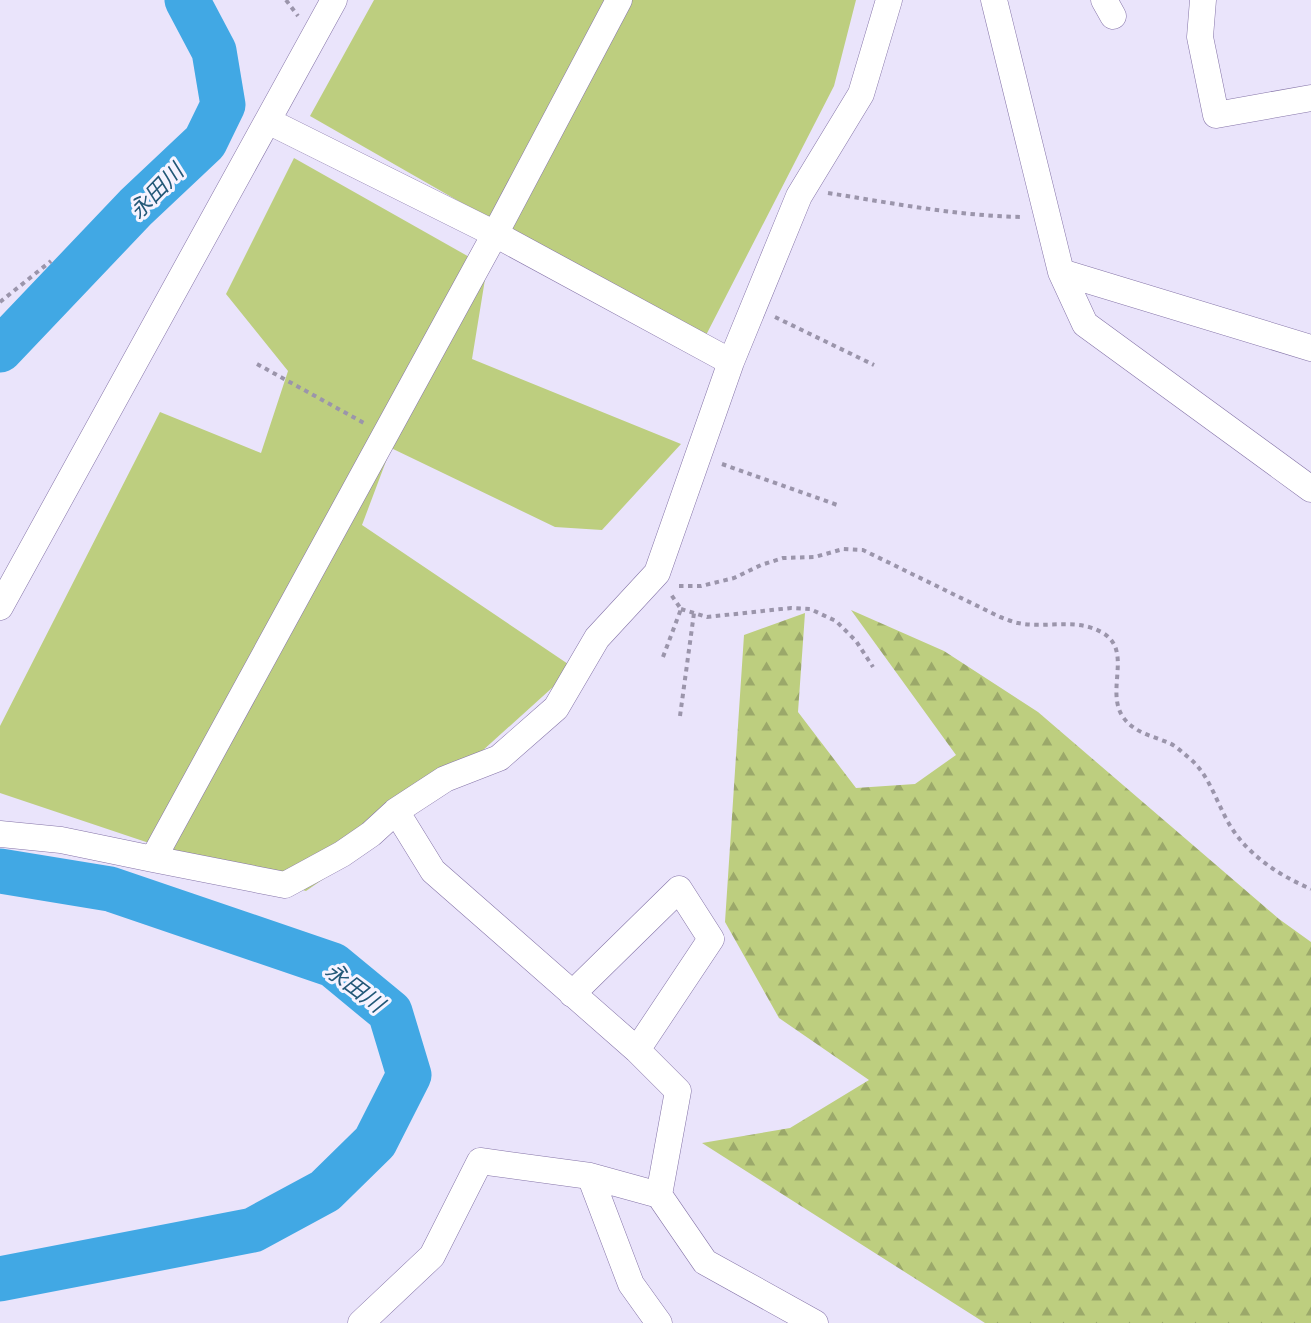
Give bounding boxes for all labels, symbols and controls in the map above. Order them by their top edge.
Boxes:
water label: 永田川 [122,155,192,226]
water label: 永田川 [319,954,393,1021]

